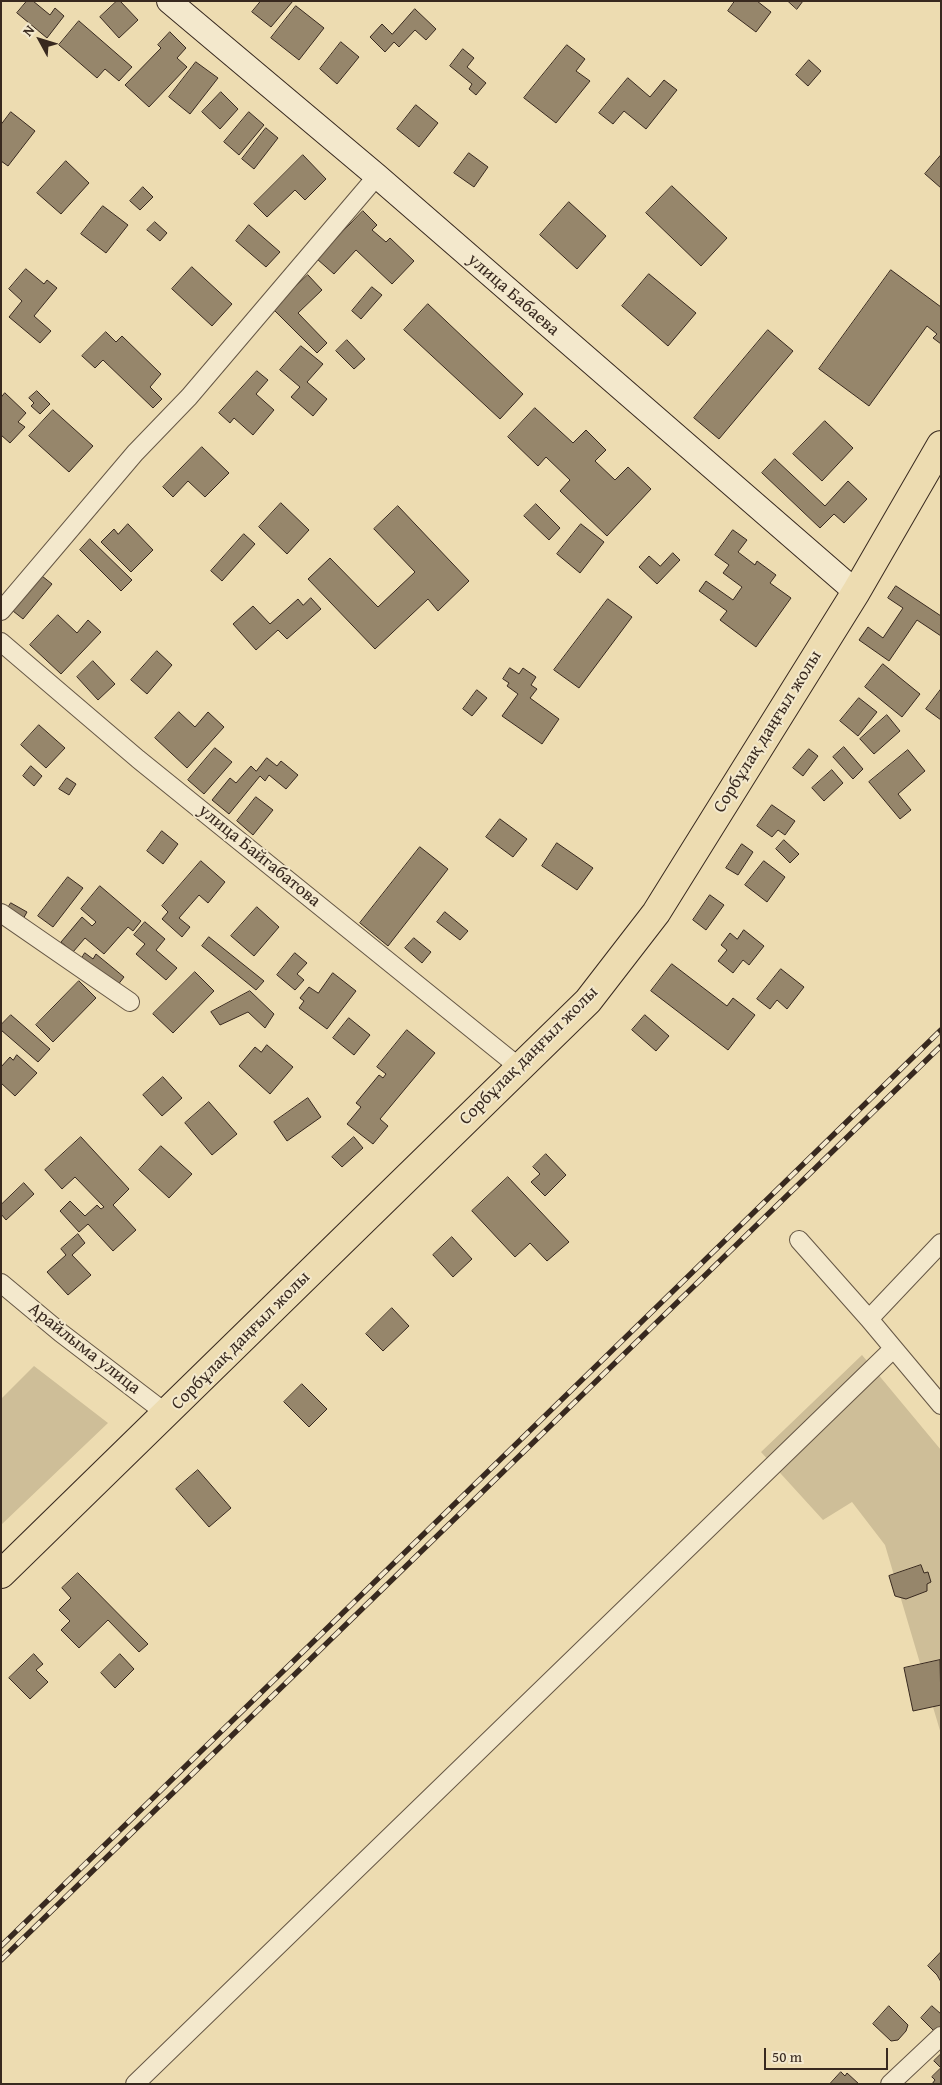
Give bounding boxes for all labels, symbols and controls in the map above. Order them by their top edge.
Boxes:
north arrow [15,15,65,65]
text: N [18,21,39,40]
street label: улица Бабаева [463,249,563,341]
street label: Сорбұлақ даңғыл жолы [709,647,827,817]
street label: улица Байгабатова [193,800,325,912]
street label: Сорбұлақ даңғыл жолы [455,982,603,1130]
street label: Сорбұлақ даңғыл жолы [167,1267,315,1415]
street label: Арайлыма улица [24,1299,144,1399]
scale bar [767,2038,891,2070]
text: 50 m [772,2046,802,2067]

